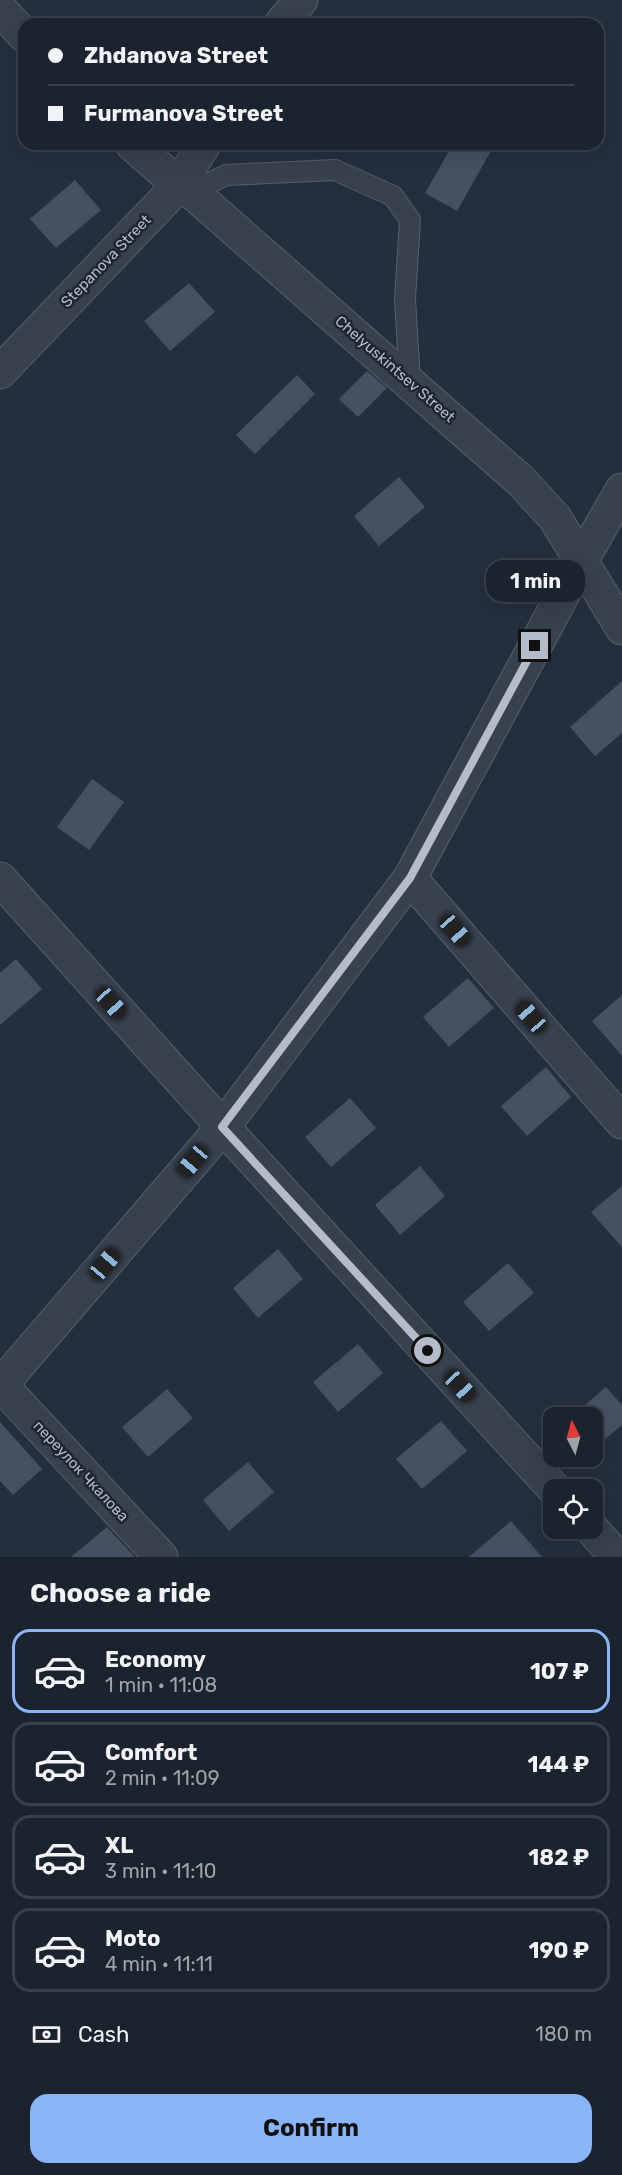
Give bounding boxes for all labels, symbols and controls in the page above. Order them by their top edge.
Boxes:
text: Zhdanova Street [84,42,268,69]
text: Furmanova Street [84,100,283,127]
street label: Stepanova Street [57,211,155,311]
street label: Chelyuskintsev Street [331,312,459,426]
callout: 1 min [486,559,584,601]
text: 1 min [510,569,561,593]
route end [521,632,548,659]
car [436,911,474,949]
car [92,984,130,1022]
car [512,998,550,1036]
car [175,1141,211,1181]
car [87,1244,123,1284]
route start [414,1337,441,1364]
car [441,1367,479,1405]
north arrow [543,1407,603,1467]
map controls [543,1407,603,1539]
street label: переулок Чкалова [30,1417,132,1525]
button: locate [543,1479,603,1539]
text: Choose a ride [30,1577,211,1609]
icon: car [33,1644,87,1698]
text: Economy [105,1646,206,1673]
text: 107 ₽ [530,1658,589,1685]
text: 1 min · 11:08 [105,1673,217,1697]
icon: car [33,1737,87,1791]
text: Comfort [105,1739,197,1766]
text: 144 ₽ [527,1751,589,1778]
text: 2 min · 11:09 [105,1766,220,1790]
icon: car [33,1830,87,1884]
text: XL [105,1832,133,1859]
text: 182 ₽ [528,1844,589,1871]
text: 3 min · 11:10 [105,1859,217,1883]
icon: car [33,1923,87,1977]
text: Moto [105,1925,160,1952]
text: 190 ₽ [528,1937,589,1964]
text: 4 min · 11:11 [105,1952,213,1976]
icon: cash [30,2018,63,2051]
text: Cash [78,2021,129,2048]
text: 180 m [535,2022,592,2046]
button: Confirm [30,2094,592,2163]

